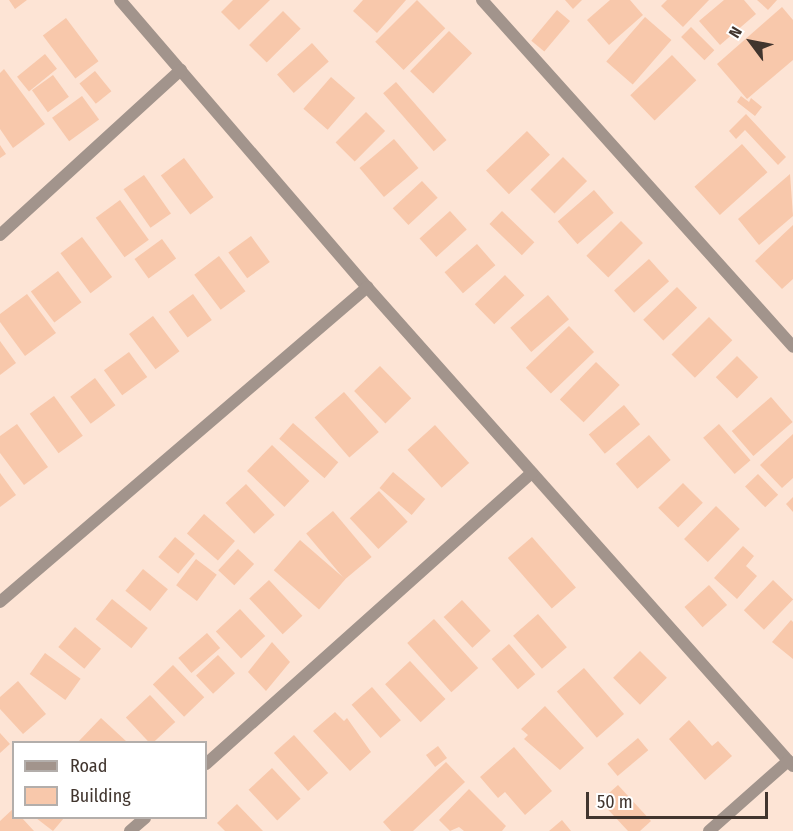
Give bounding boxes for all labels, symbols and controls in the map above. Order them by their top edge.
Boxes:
north arrow [721,12,781,72]
text: N [725,23,746,41]
legend [12,741,207,819]
text: Road [70,755,107,777]
scale bar [589,780,770,818]
text: Building [70,785,131,807]
text: 50 m [597,791,633,813]

